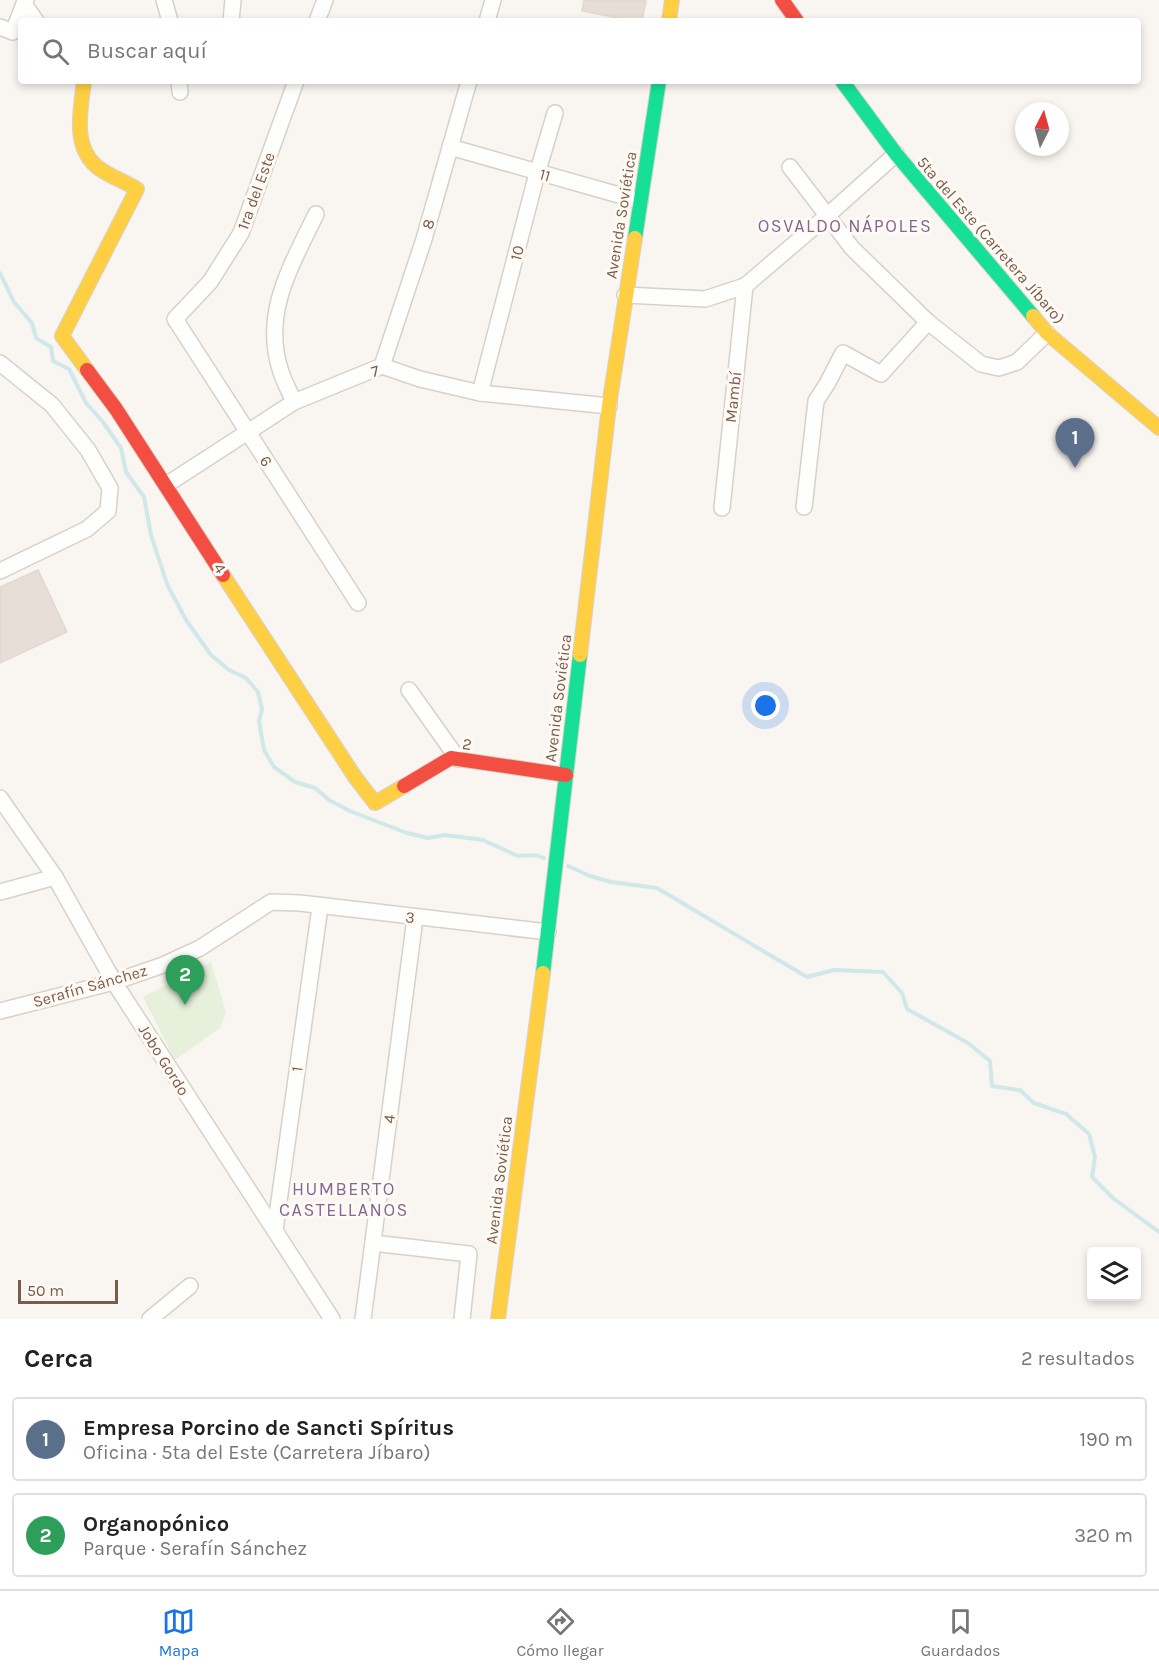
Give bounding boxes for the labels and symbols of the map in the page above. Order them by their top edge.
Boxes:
north arrow [1015,102,1069,156]
street label: 1ra del Este [233,150,279,232]
street label: Avenida Soviética [602,150,640,280]
street label: 5ta del Este (Carretera Jíbaro) [913,152,1069,328]
street label: 11 [537,164,553,186]
district label: OSVALDO NÁPOLES [758,214,932,237]
street label: 8 [418,217,438,231]
street label: 10 [506,244,528,262]
street label: 7 [369,361,382,381]
street label: Mambí [721,370,745,424]
pin: 1 [1056,418,1094,468]
street label: 6 [256,452,276,470]
street label: 4 [210,559,230,577]
street label: Avenida Soviética [541,633,575,763]
your location [751,691,780,720]
street label: 2 [461,734,473,754]
street label: 3 [404,907,416,927]
pin: 2 [166,956,204,1005]
street label: Serafín Sánchez [31,961,149,1011]
street label: Jobo Gordo [135,1021,193,1099]
street label: 1 [287,1065,307,1073]
street label: 4 [379,1113,399,1125]
street label: Avenida Soviética [482,1115,516,1245]
district label: HUMBERTO CASTELLANOS [279,1178,409,1221]
scale bar [18,1277,118,1304]

